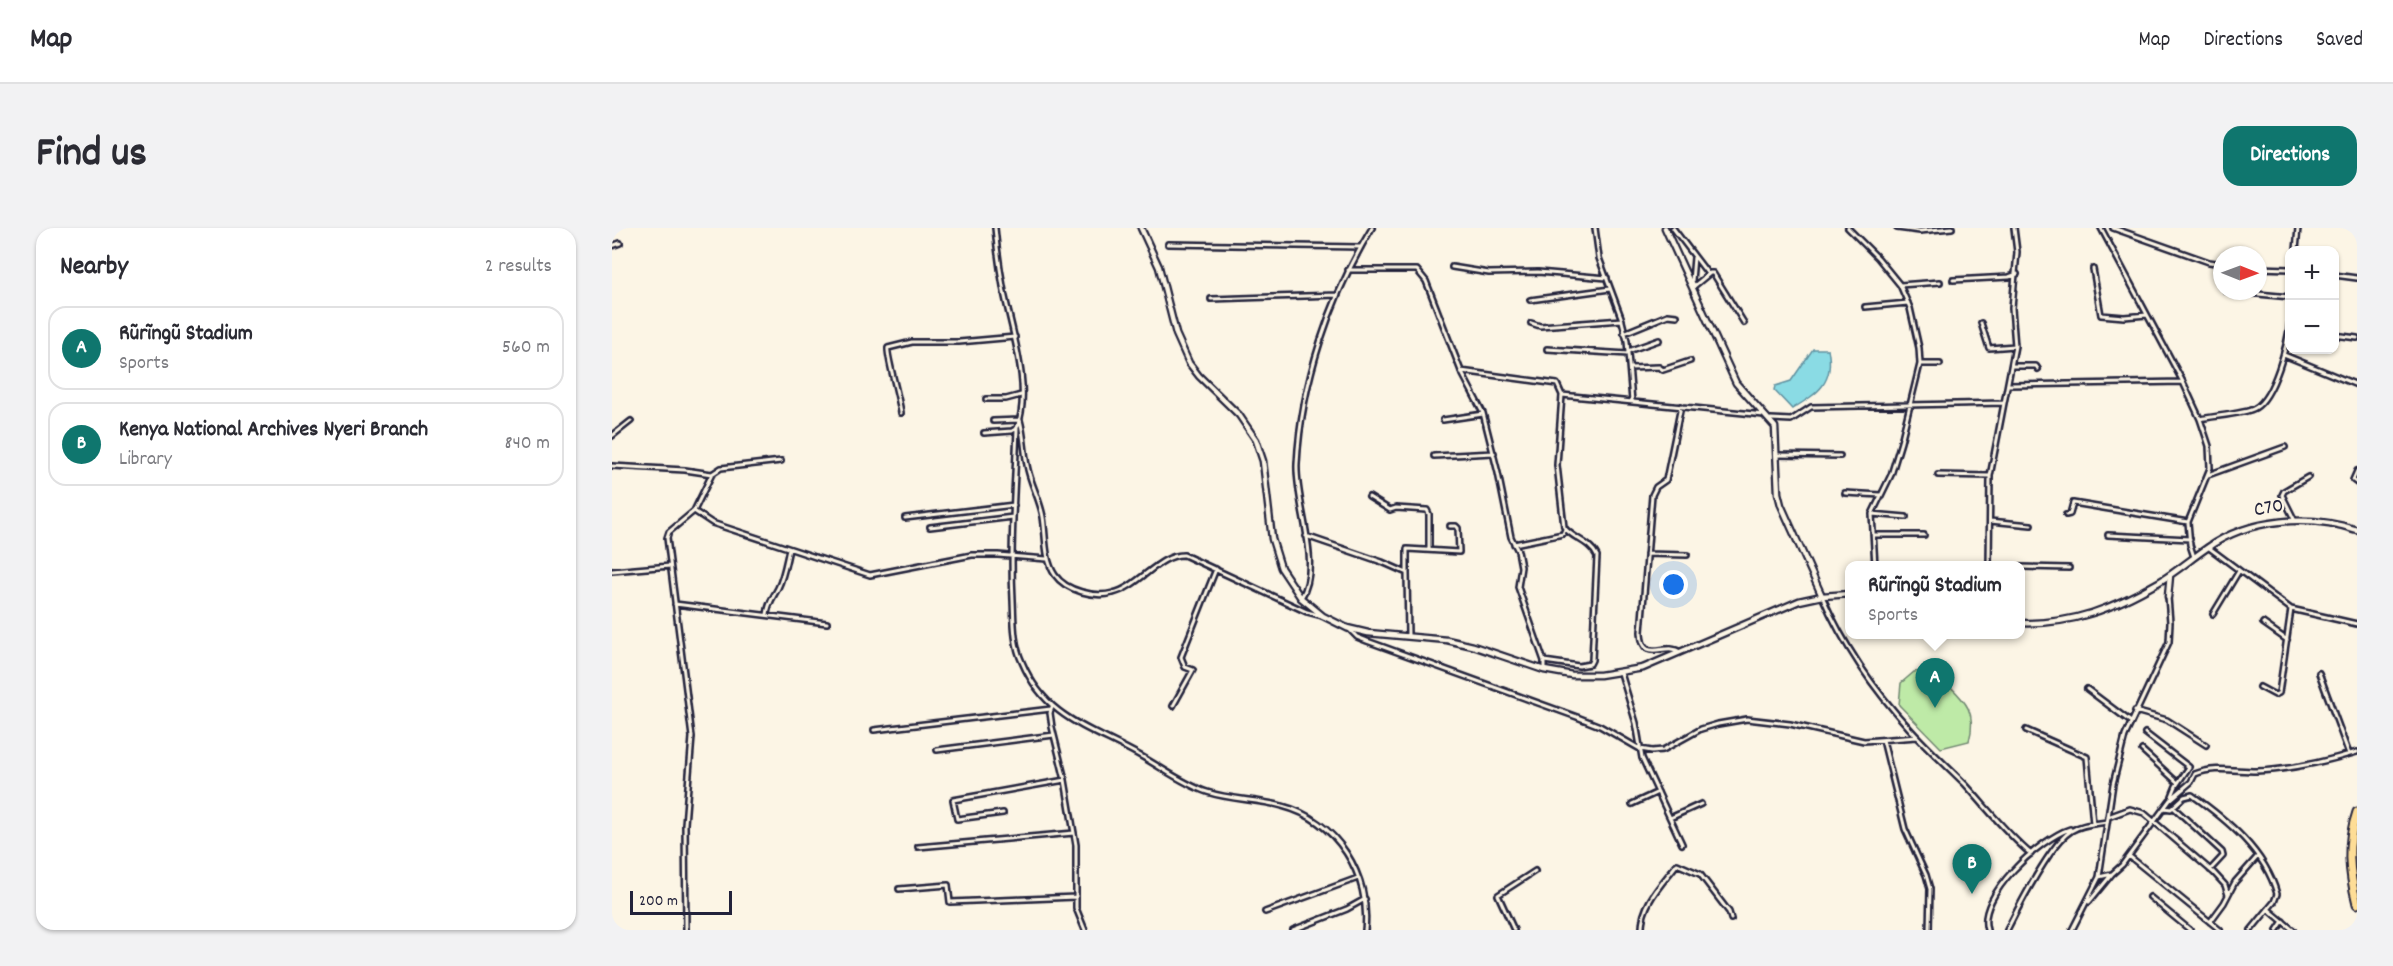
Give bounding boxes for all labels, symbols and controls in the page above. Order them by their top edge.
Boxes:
text: Map [30,21,72,61]
text: Map [2139,26,2170,56]
text: Directions [2203,26,2283,56]
text: Saved [2316,26,2363,56]
text: Find us [36,126,147,186]
button: Directions [2223,126,2357,186]
north arrow [2213,246,2267,300]
map controls [2285,246,2339,354]
button: + [2285,246,2339,300]
text: Nearby [60,249,128,286]
text: 2 results [485,253,552,281]
button: − [2285,300,2339,354]
text: Rũrĩngũ Stadium [119,319,253,350]
text: A [76,334,87,362]
text: 560 m [502,334,550,362]
text: Sports [119,350,169,378]
text: Kenya National Archives Nyeri Branch [119,415,428,446]
text: B [77,430,86,458]
text: 840 m [504,430,550,458]
text: Library [119,446,172,474]
street label: C70 [2252,492,2286,526]
popup [1845,561,2025,639]
your location [1659,570,1688,599]
text: Rũrĩngũ Stadium [1868,571,2002,602]
text: Sports [1868,602,1918,630]
pin: A [1916,658,1954,708]
pin: B [1952,844,1992,894]
scale bar [630,888,732,916]
text: 200 m [639,890,678,913]

